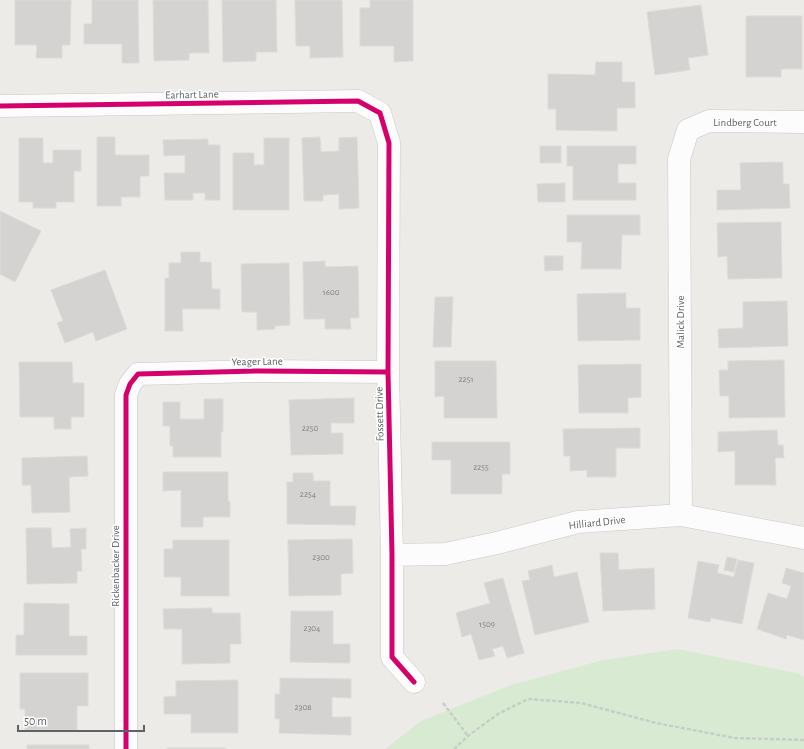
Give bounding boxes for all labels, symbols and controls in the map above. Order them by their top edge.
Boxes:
street label: Earhart Lane [165,89,219,100]
street label: Lindberg Court [713,117,777,128]
house number: 1600 [323,288,340,297]
street label: Malick Drive [675,296,686,348]
street label: Yeager Lane [231,356,283,367]
house number: 2251 [458,375,474,384]
street label: Fossett Drive [374,387,385,441]
house number: 2250 [302,424,319,433]
house number: 2255 [473,463,489,472]
house number: 2254 [300,490,317,499]
street label: Hilliard Drive [568,514,626,531]
street label: Rickenbacker Drive [110,525,121,607]
house number: 2300 [312,553,330,562]
house number: 1509 [479,620,495,629]
house number: 2304 [304,624,321,633]
house number: 2308 [295,703,311,712]
scale bar [18,707,144,733]
text: 50 m [24,715,47,727]

